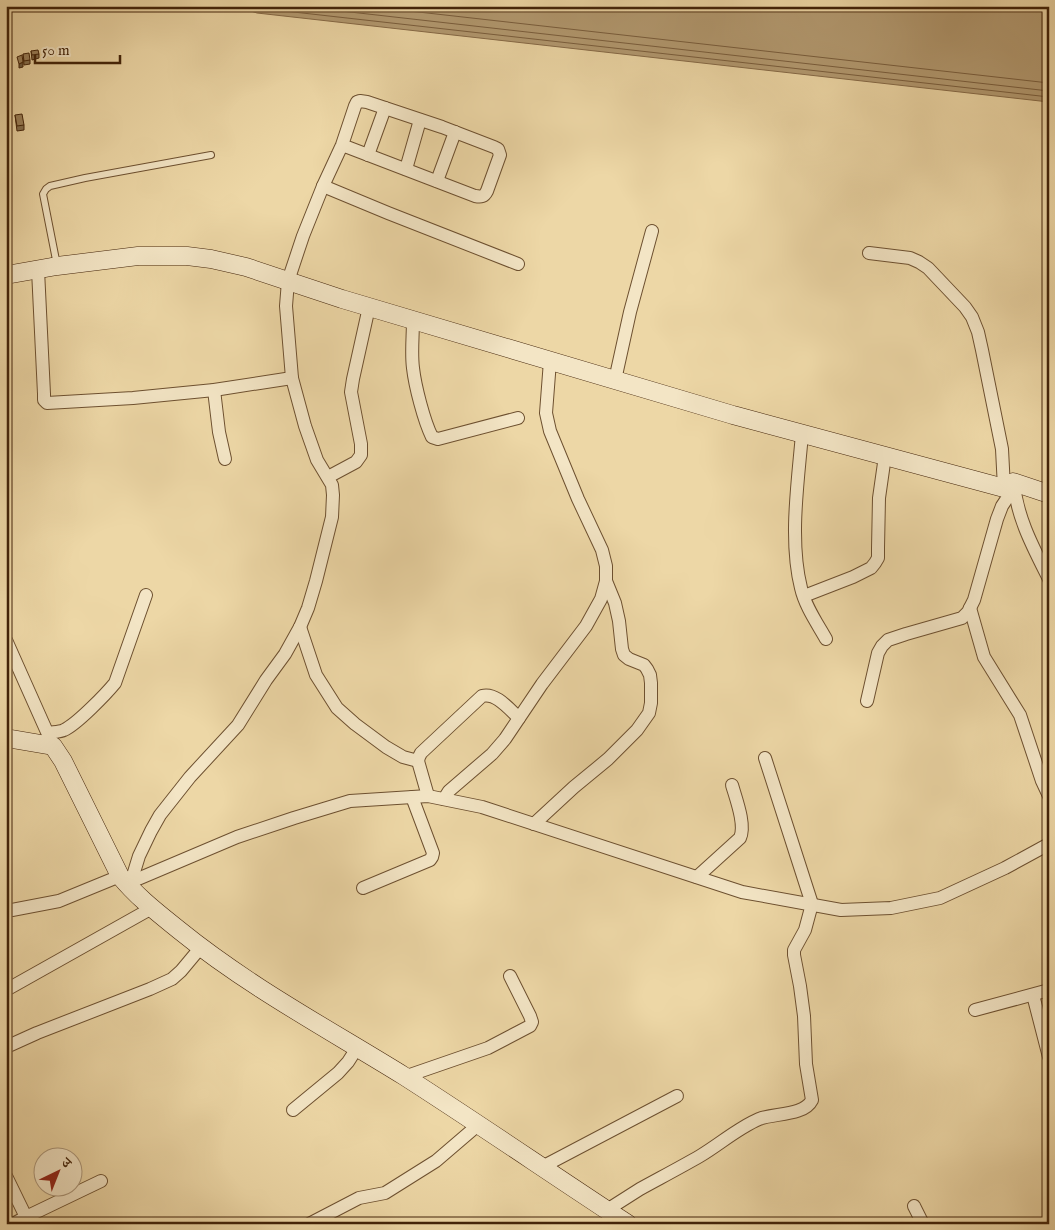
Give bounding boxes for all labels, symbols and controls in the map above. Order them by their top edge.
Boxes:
scale bar [35,32,120,64]
text: 50 m [42,41,70,60]
north arrow [32,1148,82,1198]
text: उ [57,1154,76,1173]

